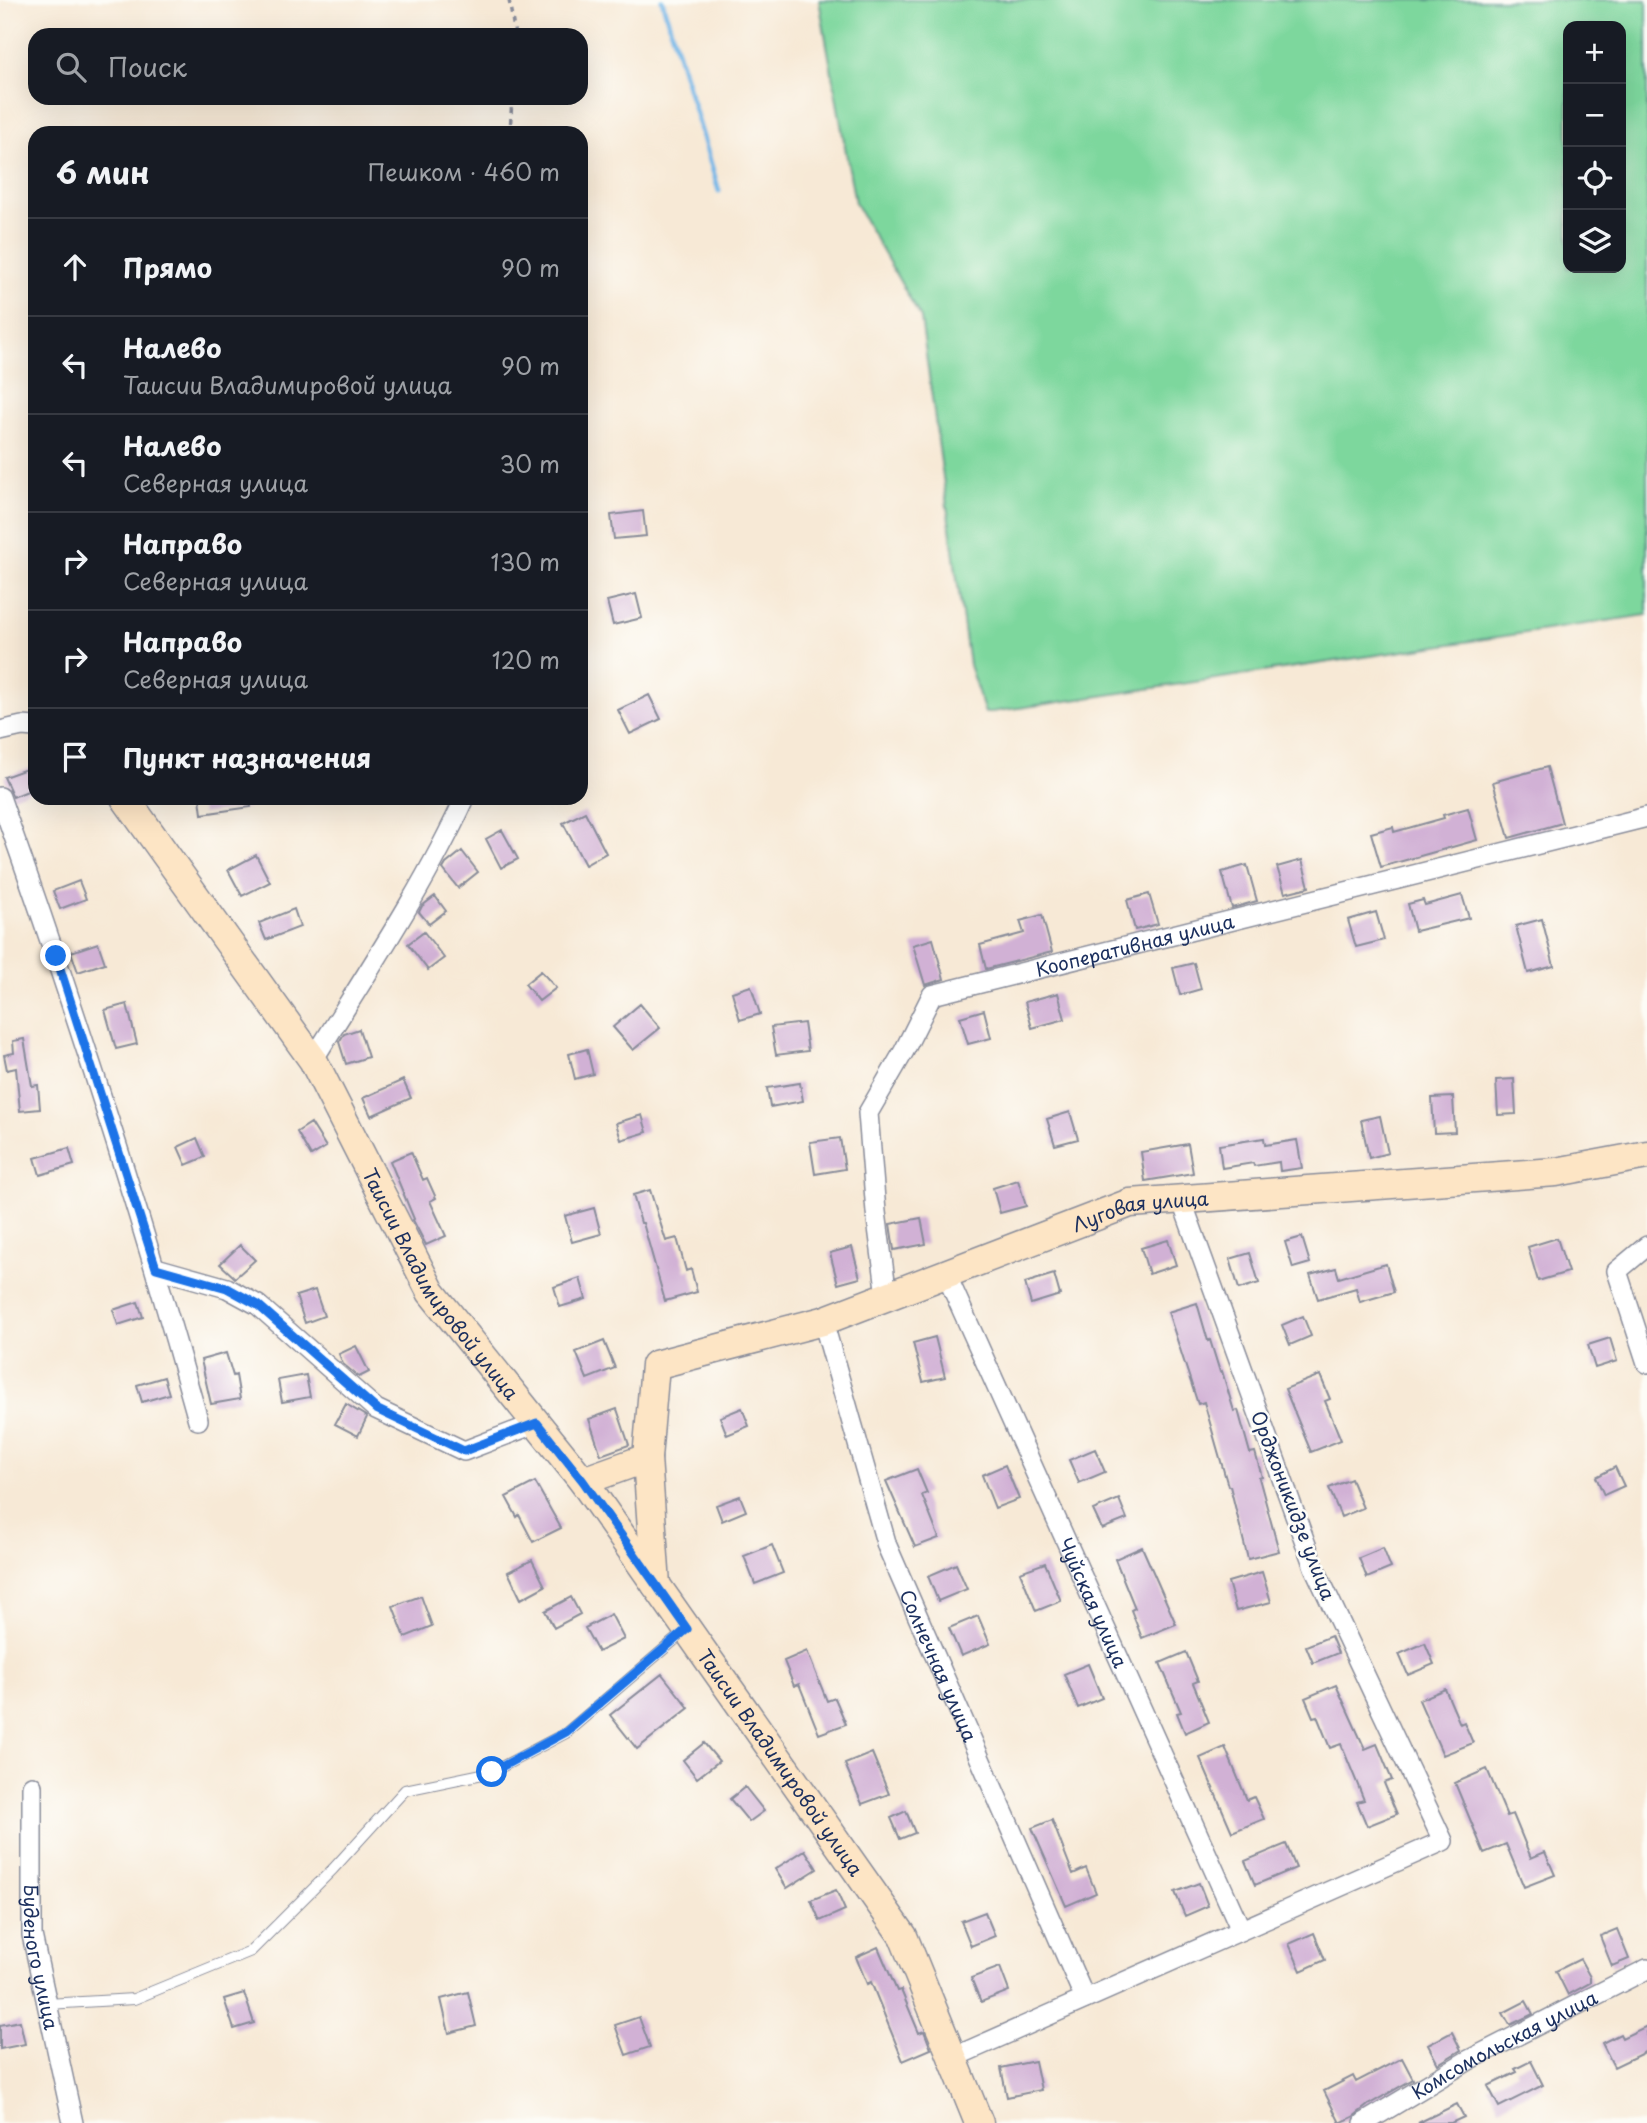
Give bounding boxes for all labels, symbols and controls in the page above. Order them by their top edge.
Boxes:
map controls [1563,21,1626,273]
button: + [1563,21,1626,84]
search box [28,28,588,105]
text: Поиск [108,47,187,86]
icon: search [52,48,90,86]
button: − [1563,84,1626,147]
button: locate [1563,147,1626,210]
text: 6 мин [56,149,150,194]
text: Пешком · 460 m [368,154,560,189]
button: layers [1563,210,1626,273]
icon: ahead [56,248,94,286]
text: Прямо [123,248,212,287]
text: 90 m [501,250,560,285]
text: Налево [123,328,221,367]
icon: left [56,346,94,384]
text: 90 m [501,348,560,383]
text: Таисии Владимировой улица [123,367,452,402]
text: Налево [123,426,221,465]
icon: left [56,444,94,482]
text: 30 m [499,446,560,481]
text: Северная улица [123,465,308,500]
text: Направо [123,524,242,563]
icon: right [56,542,94,580]
text: 130 m [490,544,560,579]
text: Северная улица [123,563,308,598]
text: Направо [123,622,242,661]
icon: right [56,640,94,678]
text: 120 m [492,642,560,677]
text: Северная улица [123,661,308,696]
icon: arrive [56,738,94,776]
text: Пункт назначения [123,738,371,777]
street label: Кооперативная улица [1032,906,1237,983]
route end [40,940,71,971]
street label: Таисии Владимировой улица [356,1163,526,1405]
street label: Луговая улица [1068,1183,1210,1238]
street label: Орджоникидзе улица [1245,1406,1343,1604]
street label: Чуйская улица [1052,1533,1135,1672]
street label: Солнечная улица [894,1585,985,1746]
street label: Таисии Владимировой улица [691,1643,870,1881]
route start [476,1756,507,1787]
street label: Буденого улица [18,1885,66,2032]
street label: Комсомольская улица [1406,1983,1602,2105]

